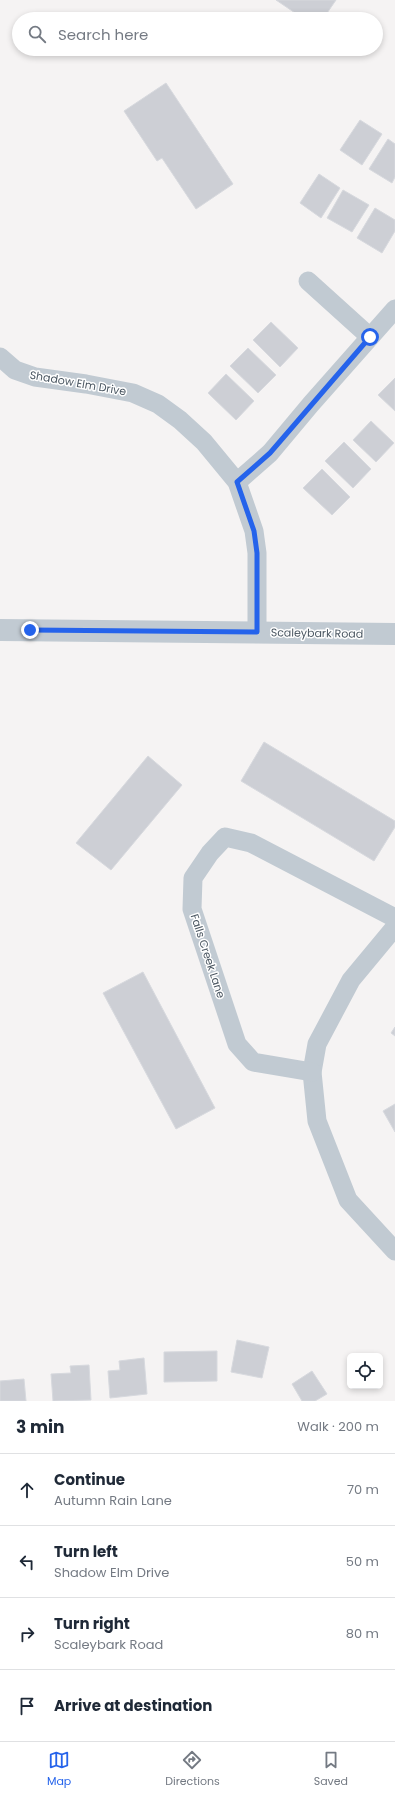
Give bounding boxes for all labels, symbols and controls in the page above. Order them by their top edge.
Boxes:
search box [12,12,383,56]
icon: search [26,23,48,45]
text: Search here [58,24,148,45]
route start [361,328,379,346]
street label: Shadow Elm Drive [29,367,128,399]
route end [21,621,39,639]
street label: Scaleybark Road [271,624,363,642]
street label: Falls Creek Lane [187,912,229,1000]
map controls [347,1353,383,1389]
button: locate [347,1353,383,1389]
text: 3 min [16,1415,64,1439]
text: Walk · 200 m [297,1417,379,1436]
text: Continue [54,1469,125,1490]
icon: ahead [16,1479,38,1501]
text: 70 m [347,1480,379,1499]
text: Autumn Rain Lane [54,1491,172,1510]
text: Turn left [54,1541,118,1562]
icon: left [16,1551,38,1573]
text: 50 m [346,1552,379,1571]
text: Shadow Elm Drive [54,1563,169,1582]
text: Turn right [54,1613,130,1634]
icon: right [16,1623,38,1645]
text: 80 m [346,1624,379,1643]
text: Scaleybark Road [54,1635,163,1654]
icon: arrive [16,1695,38,1717]
text: Arrive at destination [54,1695,212,1716]
tab: Map [47,1749,71,1790]
tab: Directions [165,1749,220,1790]
tab: Saved [314,1749,348,1790]

